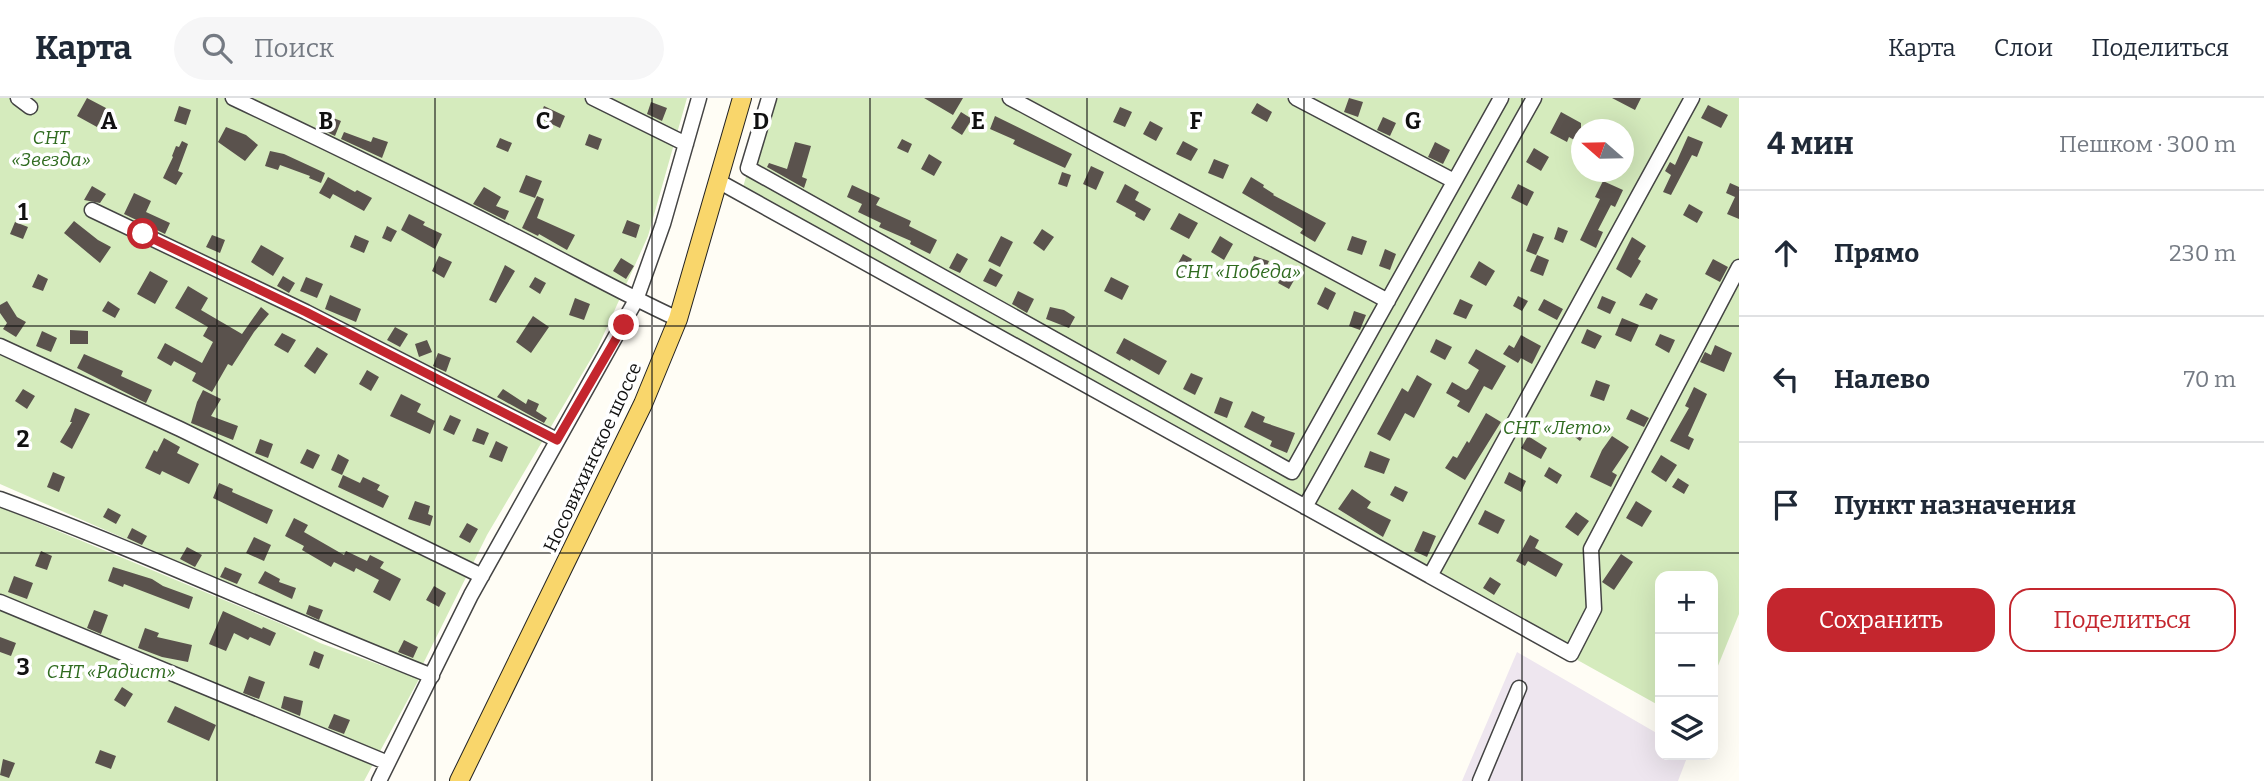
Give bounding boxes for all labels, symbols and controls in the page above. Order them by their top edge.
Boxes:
search box [174,17,664,80]
text: Карта [35,28,132,68]
icon: search [198,29,236,67]
text: Поиск [254,33,334,64]
text: Карта [1888,34,1956,62]
text: Слои [1994,34,2053,62]
text: Поделиться [2091,34,2229,62]
text: A [101,107,118,135]
text: B [319,107,333,135]
text: C [536,107,550,135]
text: D [753,107,769,135]
text: E [971,107,985,135]
text: F [1190,107,1203,135]
text: G [1405,107,1422,135]
north arrow [1571,119,1634,182]
park label: СНТ «Звезда» [11,126,91,171]
text: 4 мин [1767,126,1854,162]
text: Пешком · 300 m [2059,130,2236,158]
text: 1 [18,198,28,226]
route start [127,218,158,249]
icon: ahead [1767,234,1805,272]
text: Прямо [1834,238,1919,269]
text: 230 m [2169,239,2236,267]
park label: СНТ «Победа» [1175,260,1301,283]
route end [608,309,639,340]
street label: Носовихинское шоссе [538,359,647,556]
icon: left [1767,360,1805,398]
text: Налево [1834,364,1930,395]
text: 70 m [2184,365,2236,393]
park label: СНТ «Лето» [1503,416,1611,439]
text: 2 [17,425,30,453]
icon: arrive [1767,486,1805,524]
text: Пункт назначения [1834,490,2076,521]
map controls [1655,571,1718,760]
button: + [1655,571,1718,634]
button: Сохранить [1767,588,1995,652]
button: Поделиться [2009,588,2236,652]
button: − [1655,634,1718,697]
text: 3 [16,653,30,681]
park label: СНТ «Радист» [47,660,175,683]
button: layers [1655,697,1718,760]

